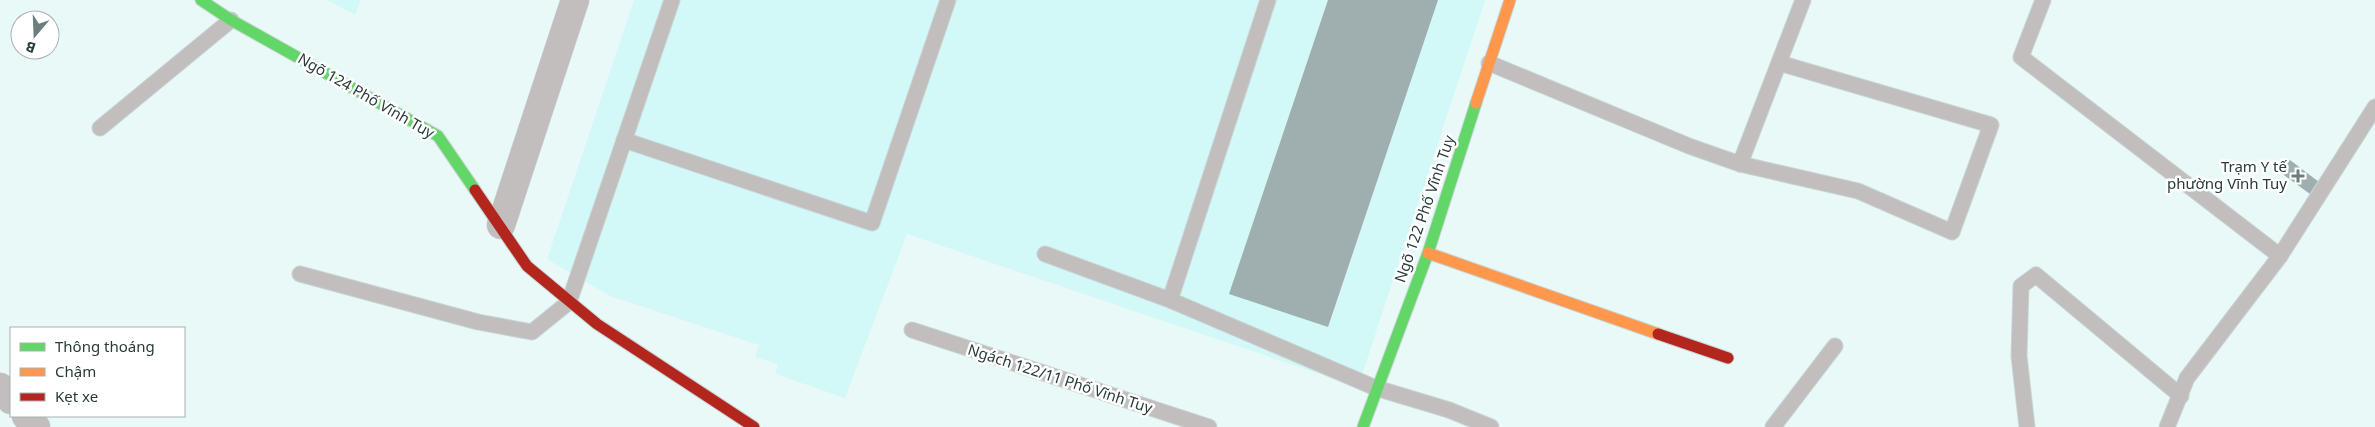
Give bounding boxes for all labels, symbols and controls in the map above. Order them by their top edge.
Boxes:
north arrow [10,10,60,60]
text: B [23,37,38,58]
street label: Ngõ 124 Phố Vĩnh Tuy [295,48,439,143]
street label: Ngõ 122 Phố Vĩnh Tuy [1389,132,1459,285]
place label: Trạm Y tế phường Vĩnh Tuy [2167,156,2288,193]
marker: Trạm Y tế phường Vĩnh Tuy [2291,169,2305,183]
legend [10,327,185,417]
text: Thông thoáng [55,336,155,356]
street label: Ngách 122/11 Phố Vĩnh Tuy [965,339,1155,417]
text: Chậm [55,361,96,381]
text: Kẹt xe [55,386,98,406]

